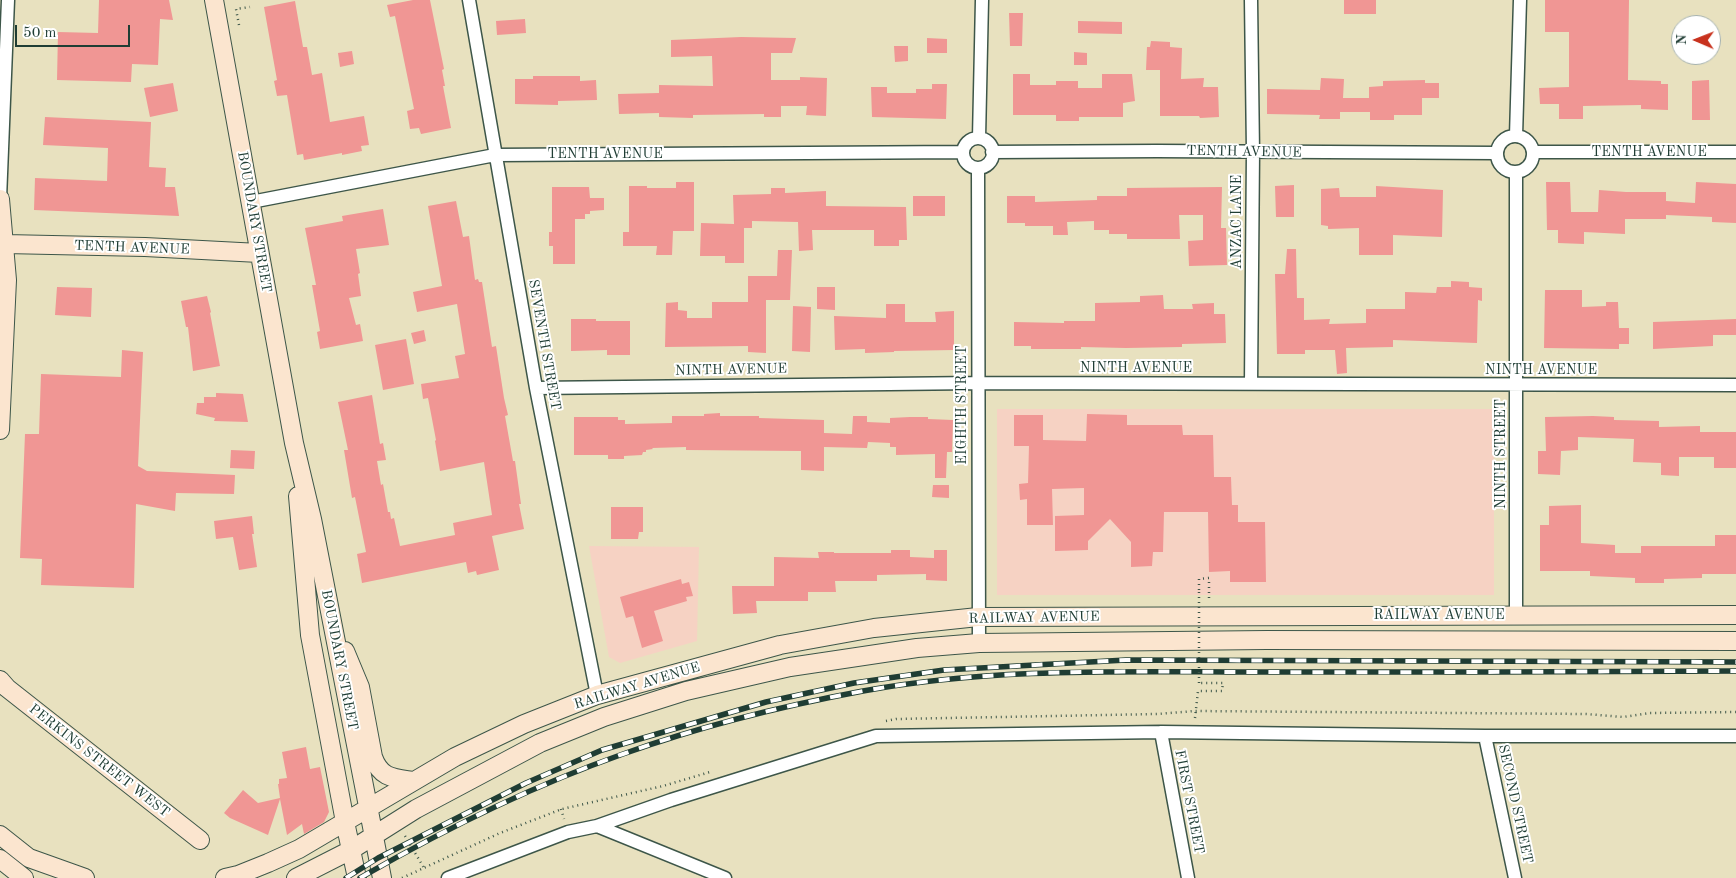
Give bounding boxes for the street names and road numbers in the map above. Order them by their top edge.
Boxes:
street label: TENTH AVENUE [1186,143,1302,161]
street label: TENTH AVENUE [1591,144,1707,160]
street label: TENTH AVENUE [547,146,663,162]
street label: BOUNDARY STREET [233,150,275,294]
street label: ANZAC LANE [1229,175,1245,269]
street label: TENTH AVENUE [74,238,190,258]
street label: SEVENTH STREET [524,278,564,412]
street label: EIGHTH STREET [954,345,970,465]
street label: NINTH AVENUE [1080,360,1192,376]
street label: NINTH AVENUE [675,361,787,379]
street label: NINTH AVENUE [1485,362,1597,378]
street label: NINTH STREET [1493,399,1509,509]
street label: BOUNDARY STREET [317,588,361,732]
street label: RAILWAY AVENUE [1373,607,1505,623]
street label: RAILWAY AVENUE [968,608,1100,628]
street label: RAILWAY AVENUE [572,659,702,713]
street label: PERKINS STREET WEST [25,701,173,821]
street label: SECOND STREET [1494,743,1536,865]
street label: FIRST STREET [1171,749,1207,855]

